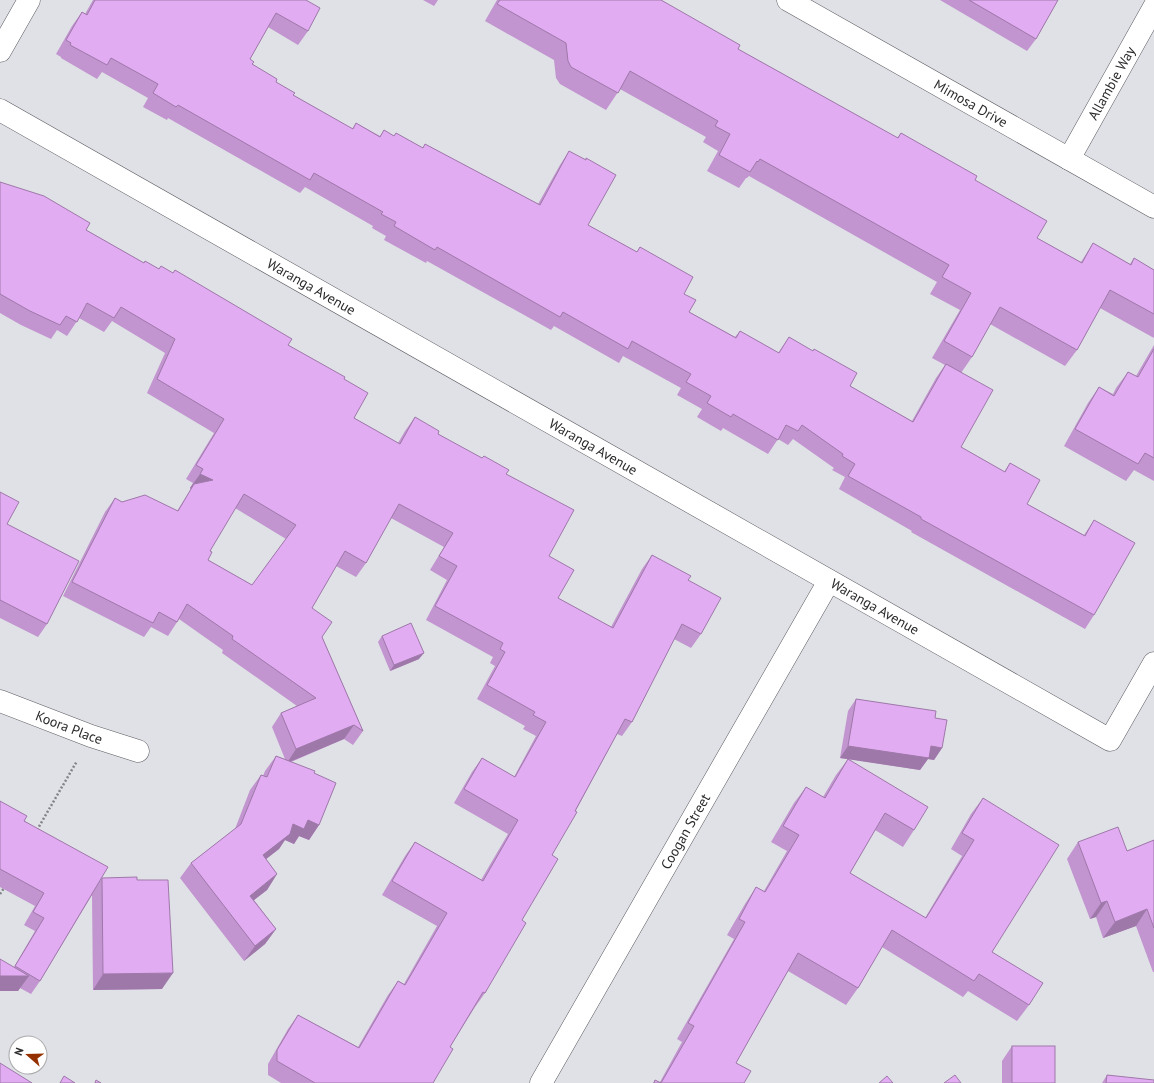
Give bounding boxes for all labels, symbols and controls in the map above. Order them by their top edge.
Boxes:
street label: Allambie Way [1084,43,1139,123]
street label: Mimosa Drive [931,75,1011,131]
street label: Waranga Avenue [264,254,359,319]
street label: Waranga Avenue [546,414,641,479]
street label: Waranga Avenue [827,574,922,639]
street label: Koora Place [33,707,105,748]
street label: Coogan Street [657,790,714,872]
north arrow [8,1035,48,1075]
text: N [11,1046,26,1057]

